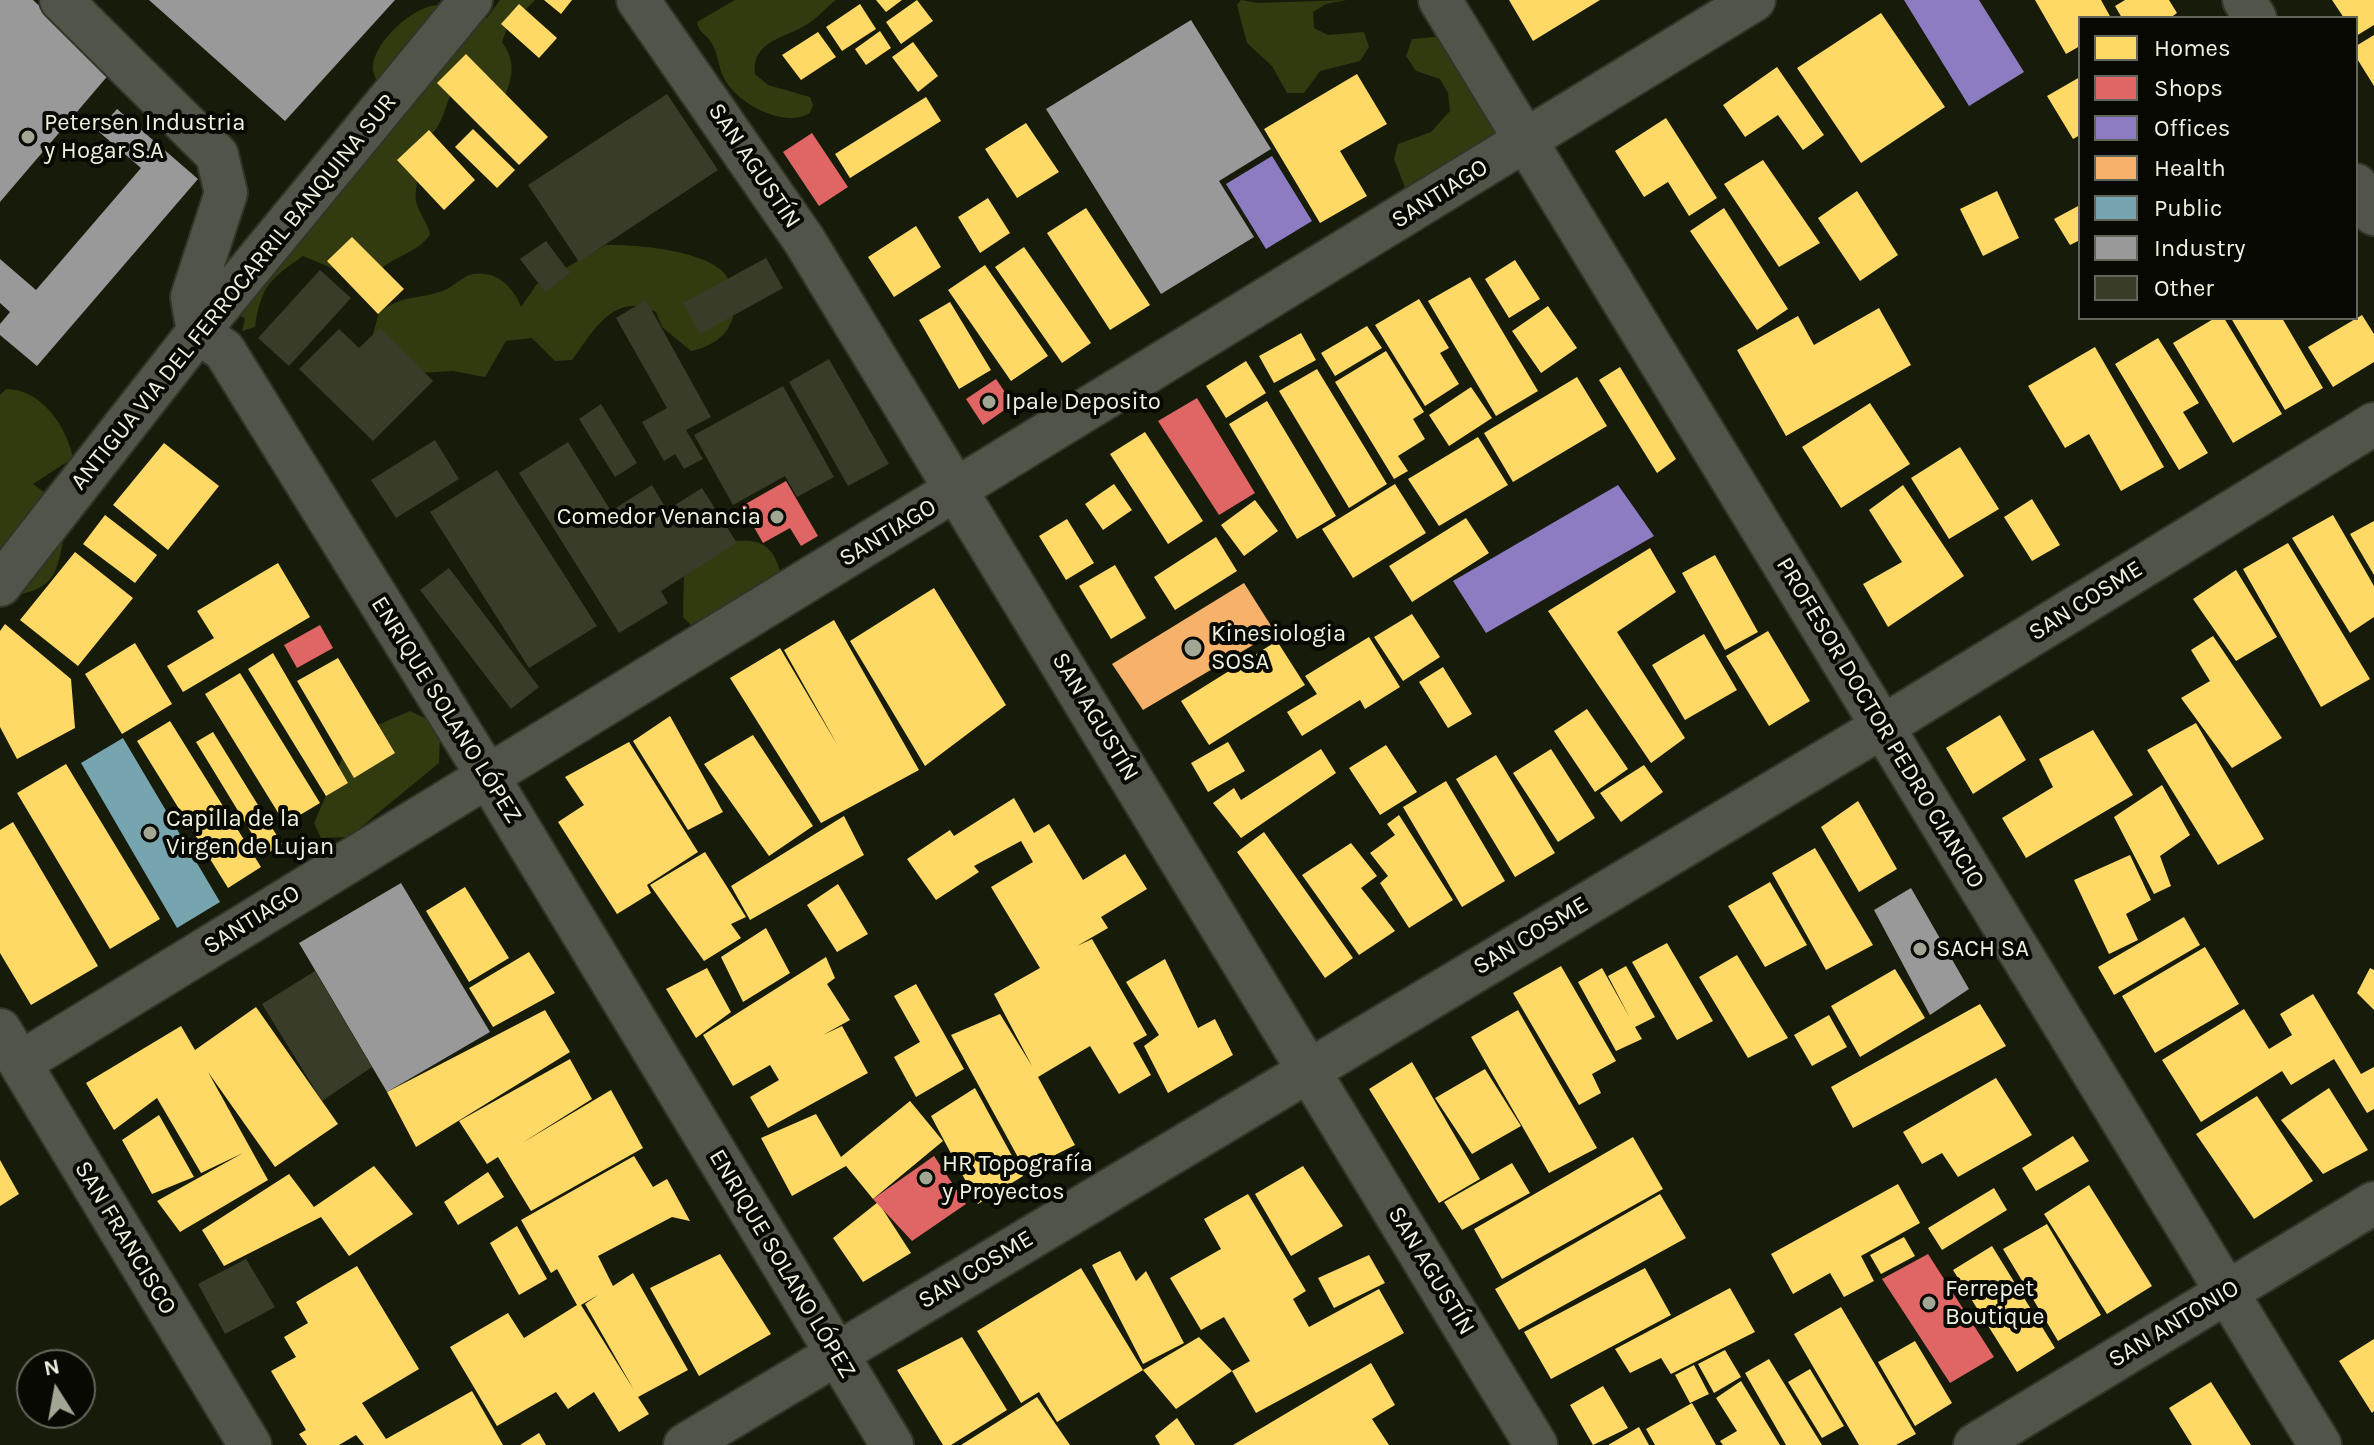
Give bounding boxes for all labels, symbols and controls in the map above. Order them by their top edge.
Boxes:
legend [2078,16,2358,320]
text: Homes [2154,34,2231,62]
text: Shops [2154,74,2223,102]
street label: ANTIGUA VIA DEL FERROCARRIL BANQUINA SUR [65,88,403,496]
street label: SAN AGUSTÍN [702,98,806,234]
place label: Petersen Industria y Hogar S.A [44,109,245,165]
text: Offices [2154,114,2230,142]
marker: Petersen Industria y Hogar S.A [19,128,37,146]
street label: SANTIAGO [1386,153,1494,235]
text: Health [2154,154,2226,182]
text: Public [2154,194,2222,222]
text: Industry [2154,234,2245,262]
text: Other [2154,274,2214,302]
place label: Ipale Deposito [1005,388,1161,416]
marker: Ipale Deposito [980,393,998,411]
street label: SANTIAGO [834,493,942,573]
place label: Comedor Venancia [557,503,761,531]
marker: Comedor Venancia [768,508,786,526]
street label: PROFESOR DOCTOR PEDRO CIANCIO [1770,552,1990,894]
street label: SAN COSME [2024,555,2148,647]
street label: ENRIQUE SOLANO LÓPEZ [364,591,528,829]
place label: Kinesiologia SOSA [1211,620,1346,676]
marker: Kinesiologia SOSA [1182,637,1204,659]
street label: SAN AGUSTÍN [1045,647,1145,787]
place label: Capilla de la Virgen de Lujan [166,805,334,861]
marker: Capilla de la Virgen de Lujan [141,824,159,842]
street label: SANTIAGO [198,879,306,961]
street label: SAN COSME [1468,890,1594,982]
place label: SACH SA [1936,935,2029,963]
marker: SACH SA [1911,940,1929,958]
street label: ENRIQUE SOLANO LÓPEZ [702,1144,862,1384]
place label: HR Topografía y Proyectos [942,1150,1093,1206]
street label: SAN FRANCISCO [68,1156,182,1320]
marker: HR Topografía y Proyectos [917,1169,935,1187]
street label: SAN AGUSTÍN [1381,1201,1481,1341]
street label: SAN COSME [913,1224,1039,1316]
street label: SAN ANTONIO [2104,1274,2244,1374]
place label: Ferrepet Boutique [1945,1275,2045,1331]
marker: Ferrepet Boutique [1920,1294,1938,1312]
north arrow [16,1349,96,1429]
text: N [42,1353,62,1382]

